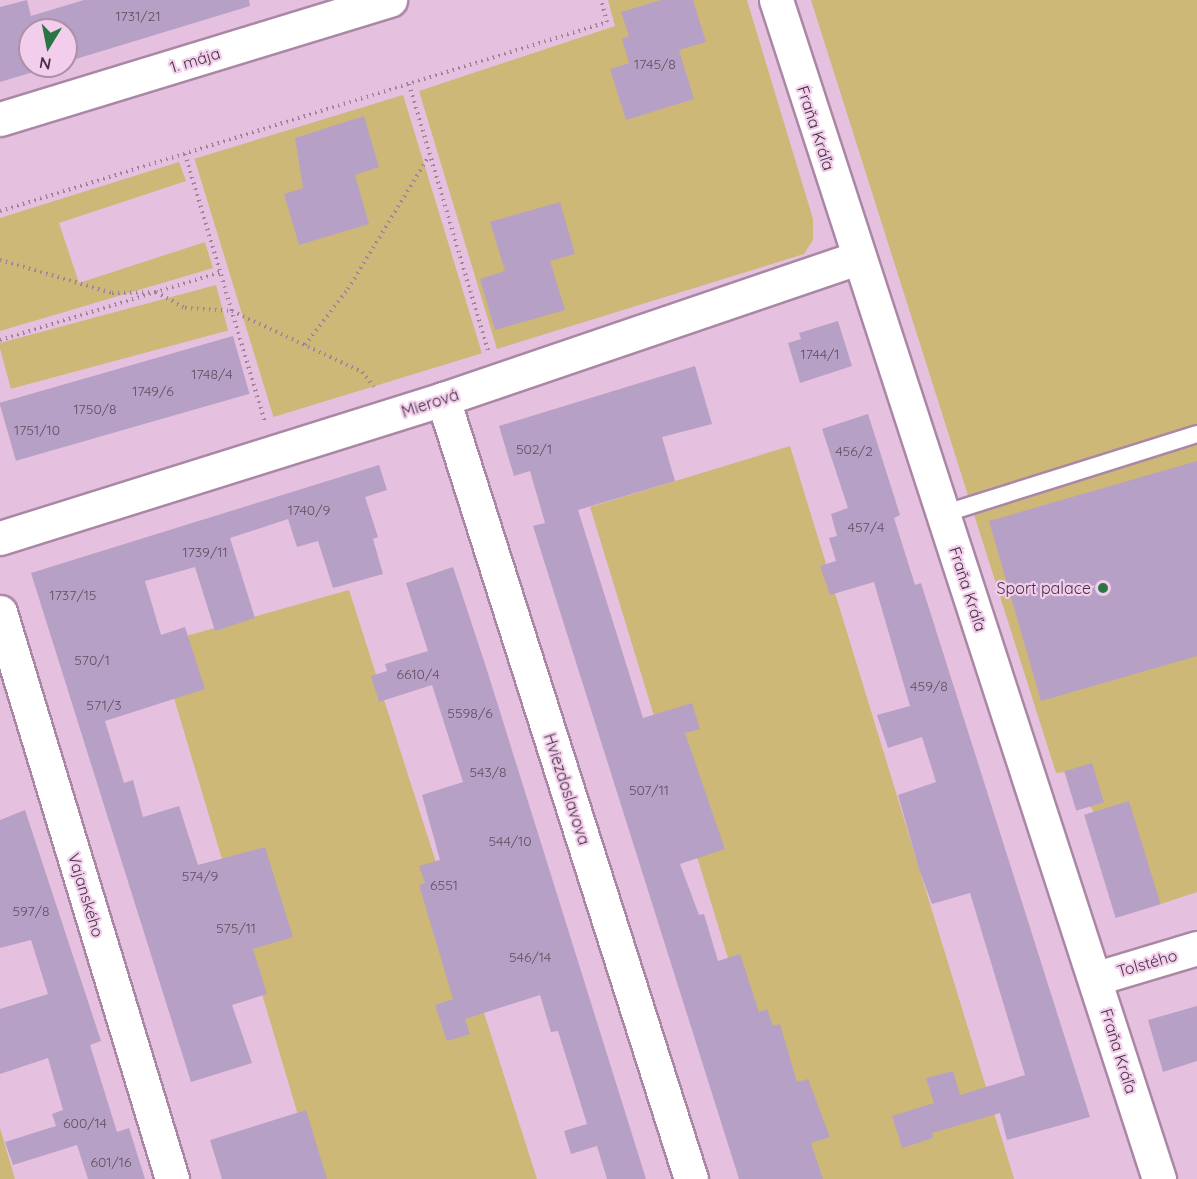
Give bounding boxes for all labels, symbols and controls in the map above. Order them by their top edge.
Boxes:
house number: 1731/21 [115,8,161,24]
north arrow [18,18,78,78]
street label: 1. mája [168,43,222,77]
text: N [38,53,53,75]
house number: 1745/8 [634,56,676,72]
street label: Fraňa Kráľa [793,83,839,173]
house number: 1744/1 [800,346,840,362]
house number: 1748/4 [191,366,233,382]
house number: 1749/6 [132,383,174,399]
street label: Mierová [399,385,461,421]
house number: 1750/8 [73,401,117,417]
house number: 1751/10 [14,422,60,438]
house number: 502/1 [516,441,552,457]
house number: 456/2 [835,443,873,459]
house number: 1740/9 [288,502,330,518]
house number: 457/4 [848,519,884,535]
house number: 1739/11 [182,544,228,560]
street label: Fraňa Kráľa [945,544,991,634]
place label: Sport palace [997,578,1091,598]
marker: Sport palace [1096,581,1110,595]
house number: 1737/15 [50,587,96,603]
house number: 570/1 [74,652,110,668]
house number: 6610/4 [396,666,440,682]
house number: 459/8 [910,678,948,694]
house number: 571/3 [86,697,122,713]
house number: 5598/6 [447,705,493,721]
street label: Hviezdoslavova [540,731,594,847]
house number: 543/8 [469,764,507,780]
house number: 507/11 [629,782,669,798]
house number: 544/10 [488,833,532,849]
street label: Vajanského [64,851,108,939]
house number: 574/9 [182,868,218,884]
house number: 6551 [430,877,458,893]
house number: 597/8 [12,903,50,919]
house number: 575/11 [216,920,256,936]
street label: Tolstého [1115,945,1179,981]
house number: 546/14 [509,949,551,965]
street label: Fraňa Kráľa [1097,1006,1141,1096]
house number: 600/14 [63,1115,107,1131]
house number: 601/16 [90,1154,132,1170]

